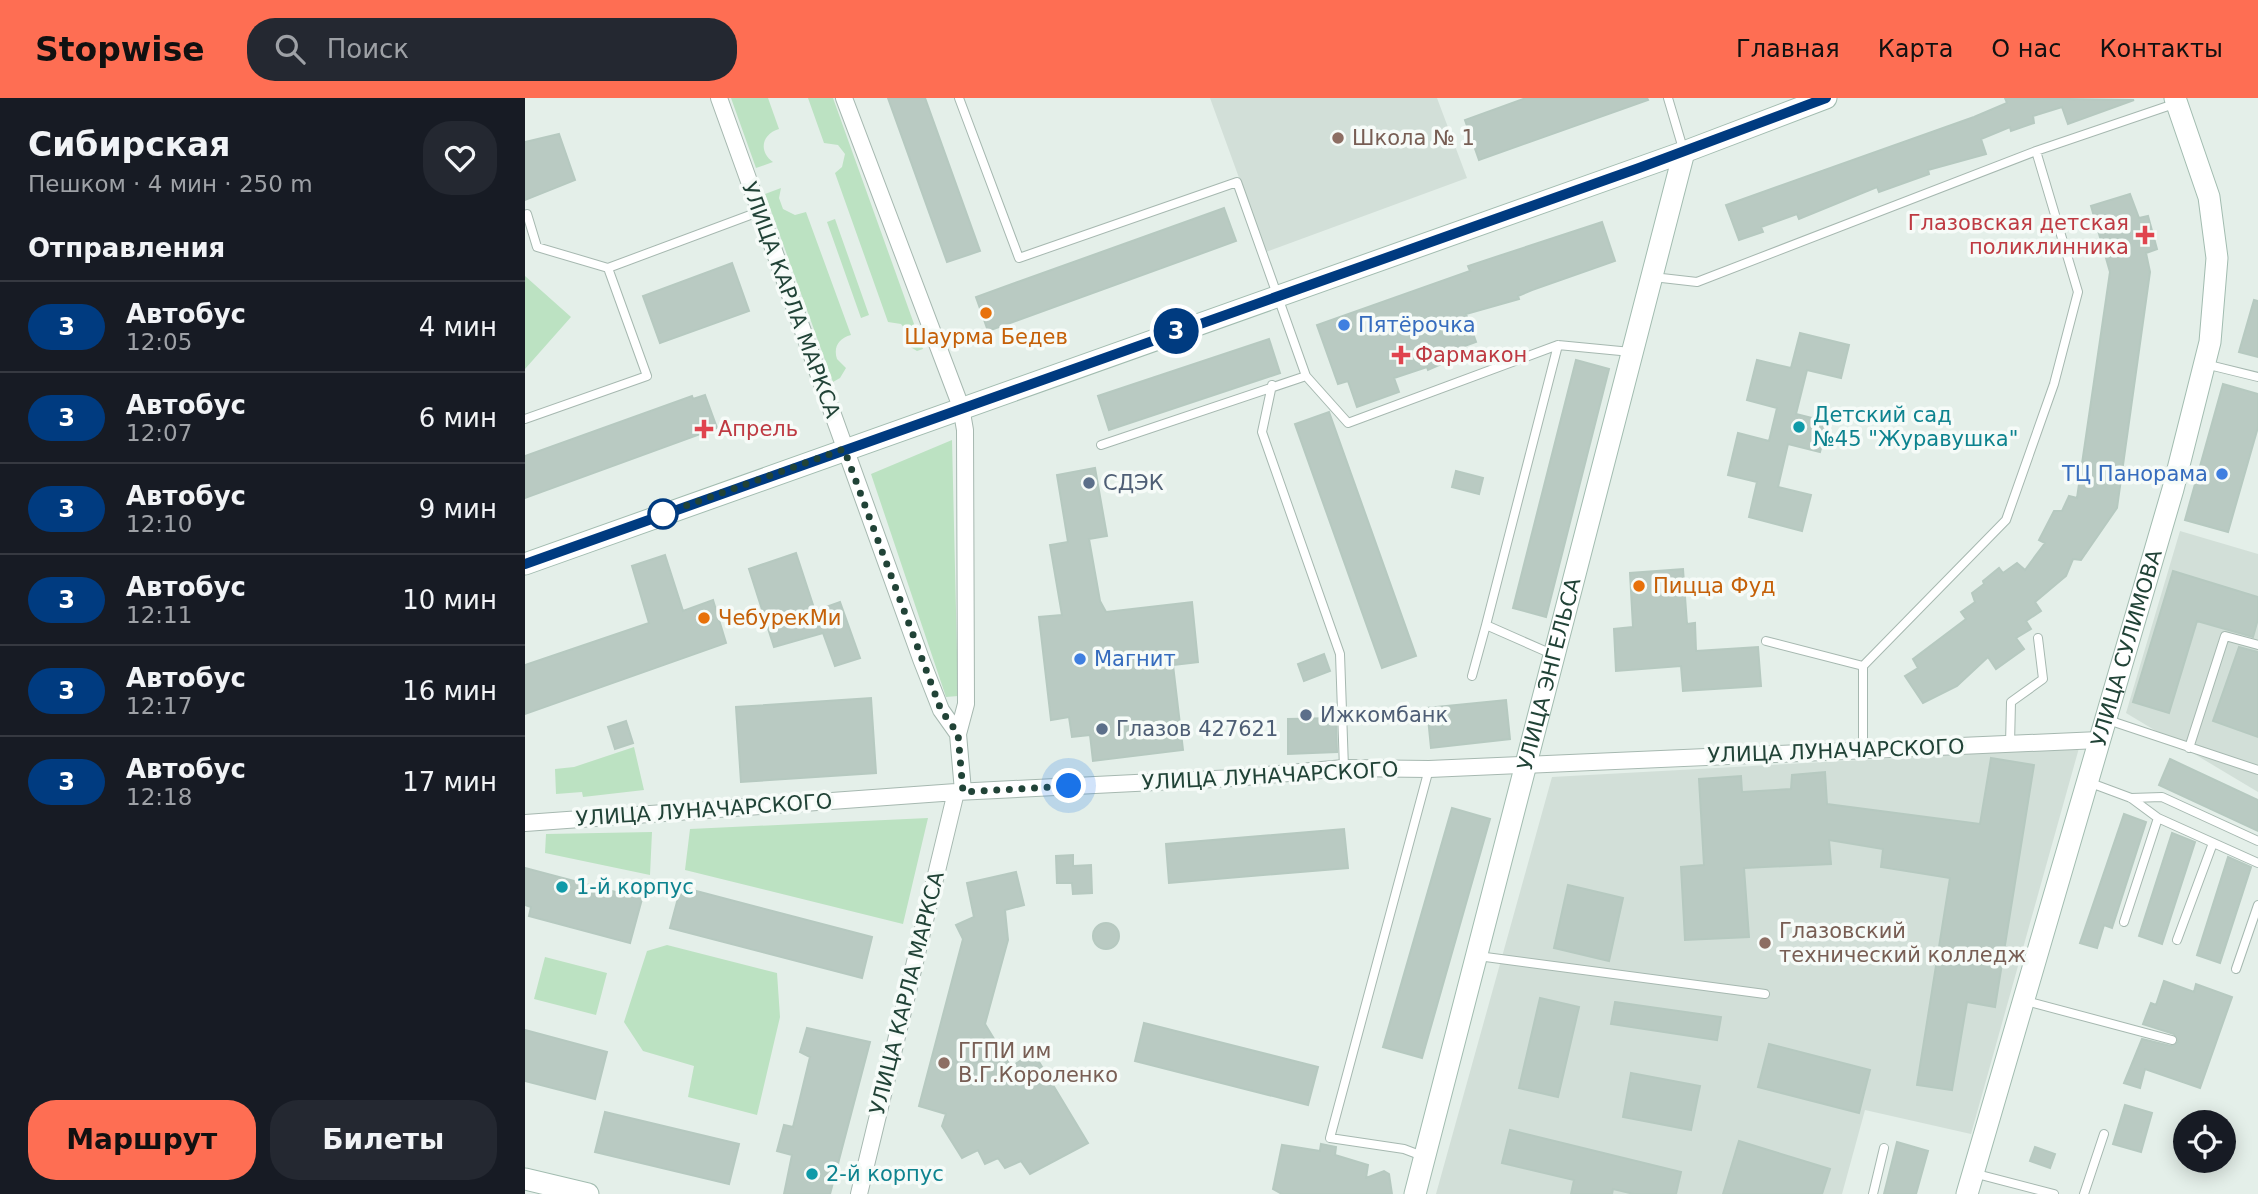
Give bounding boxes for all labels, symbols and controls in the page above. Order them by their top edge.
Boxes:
search box [247,18,737,81]
text: Stopwise [35,30,205,69]
icon: search [271,30,309,68]
text: Поиск [327,34,409,64]
text: Главная [1736,35,1840,63]
text: Карта [1878,35,1953,63]
text: О нас [1991,35,2061,63]
text: Контакты [2099,35,2223,63]
button: heart [423,121,497,195]
text: Сибирская [28,125,231,164]
place label: Школа № 1 [1352,126,1475,150]
marker: Школа № 1 [1330,130,1346,146]
text: Пешком · 4 мин · 250 m [28,171,313,197]
street label: УЛИЦА КАРЛА МАРКСА [737,179,845,422]
place label: Глазовская детская поликлинника [1908,211,2129,259]
marker: Глазовская детская поликлинника [2135,225,2155,245]
text: Отправления [28,233,225,263]
text: Автобус [126,299,246,329]
marker: Шаурма Бедев [978,305,994,321]
line badge: 3 [1153,308,1199,354]
text: 4 мин [419,312,497,342]
text: 3 [58,313,75,341]
place label: Пятёрочка [1358,313,1476,337]
text: 3 [1168,317,1184,345]
marker: Пятёрочка [1336,317,1352,333]
place label: Шаурма Бедев [904,325,1068,349]
text: 12:05 [126,329,192,355]
place label: Фармакон [1415,343,1527,367]
marker: Фармакон [1393,347,1409,363]
text: Автобус [126,390,246,420]
text: 6 мин [419,403,497,433]
place label: Детский сад №45 "Журавушка" [1813,403,2018,451]
text: 3 [58,404,75,432]
place label: Апрель [718,417,798,441]
marker: Детский сад №45 "Журавушка" [1791,419,1807,435]
text: 12:07 [126,420,192,446]
marker: Апрель [696,421,712,437]
place label: ТЦ Панорама [2061,462,2208,486]
marker: ТЦ Панорама [2214,466,2230,482]
place label: СДЭК [1103,471,1164,495]
marker: СДЭК [1081,475,1097,491]
text: Автобус [126,481,246,511]
text: 9 мин [419,494,497,524]
text: 3 [58,495,75,523]
unlabelled marker [648,499,678,529]
text: 12:10 [126,511,192,537]
street label: УЛИЦА СУЛИМОВА [2086,546,2167,749]
text: Автобус [126,572,246,602]
place label: Пицца Фуд [1653,574,1776,598]
street label: УЛИЦА ЭНГЕЛЬСА [1513,575,1586,773]
marker: Пицца Фуд [1631,578,1647,594]
text: 10 мин [402,585,497,615]
text: 3 [58,586,75,614]
text: 12:11 [126,602,192,628]
place label: ЧебурекМи [718,606,841,630]
marker: ЧебурекМи [696,610,712,626]
place label: Магнит [1094,647,1176,671]
marker: Магнит [1072,651,1088,667]
text: Автобус [126,663,246,693]
text: 16 мин [402,676,497,706]
text: 3 [58,677,75,705]
text: 12:17 [126,693,192,719]
place label: Ижкомбанк [1320,703,1448,727]
marker: Ижкомбанк [1298,707,1314,723]
place label: Глазов 427621 [1116,717,1278,741]
marker: Глазов 427621 [1094,721,1110,737]
street label: УЛИЦА ЛУНАЧАРСКОГО [1707,735,1965,767]
text: Автобус [126,754,246,784]
street label: УЛИЦА ЛУНАЧАРСКОГО [1141,757,1399,795]
text: 17 мин [402,767,497,797]
text: 3 [58,768,75,796]
your location [1051,768,1086,803]
text: 12:18 [126,784,192,810]
street label: УЛИЦА ЛУНАЧАРСКОГО [575,789,833,831]
street label: УЛИЦА КАРЛА МАРКСА [865,868,949,1117]
place label: 1-й корпус [576,875,694,899]
marker: 1-й корпус [554,879,570,895]
place label: Глазовский технический колледж [1779,919,2026,967]
marker: Глазовский технический колледж [1757,935,1773,951]
place label: ГГПИ им В.Г.Короленко [958,1039,1118,1087]
marker: ГГПИ им В.Г.Короленко [936,1055,952,1071]
button: Маршрут [28,1100,256,1180]
button: Билеты [270,1100,497,1180]
map controls [2173,1110,2236,1173]
button: locate [2173,1110,2236,1173]
place label: 2-й корпус [826,1162,944,1186]
marker: 2-й корпус [804,1166,820,1182]

